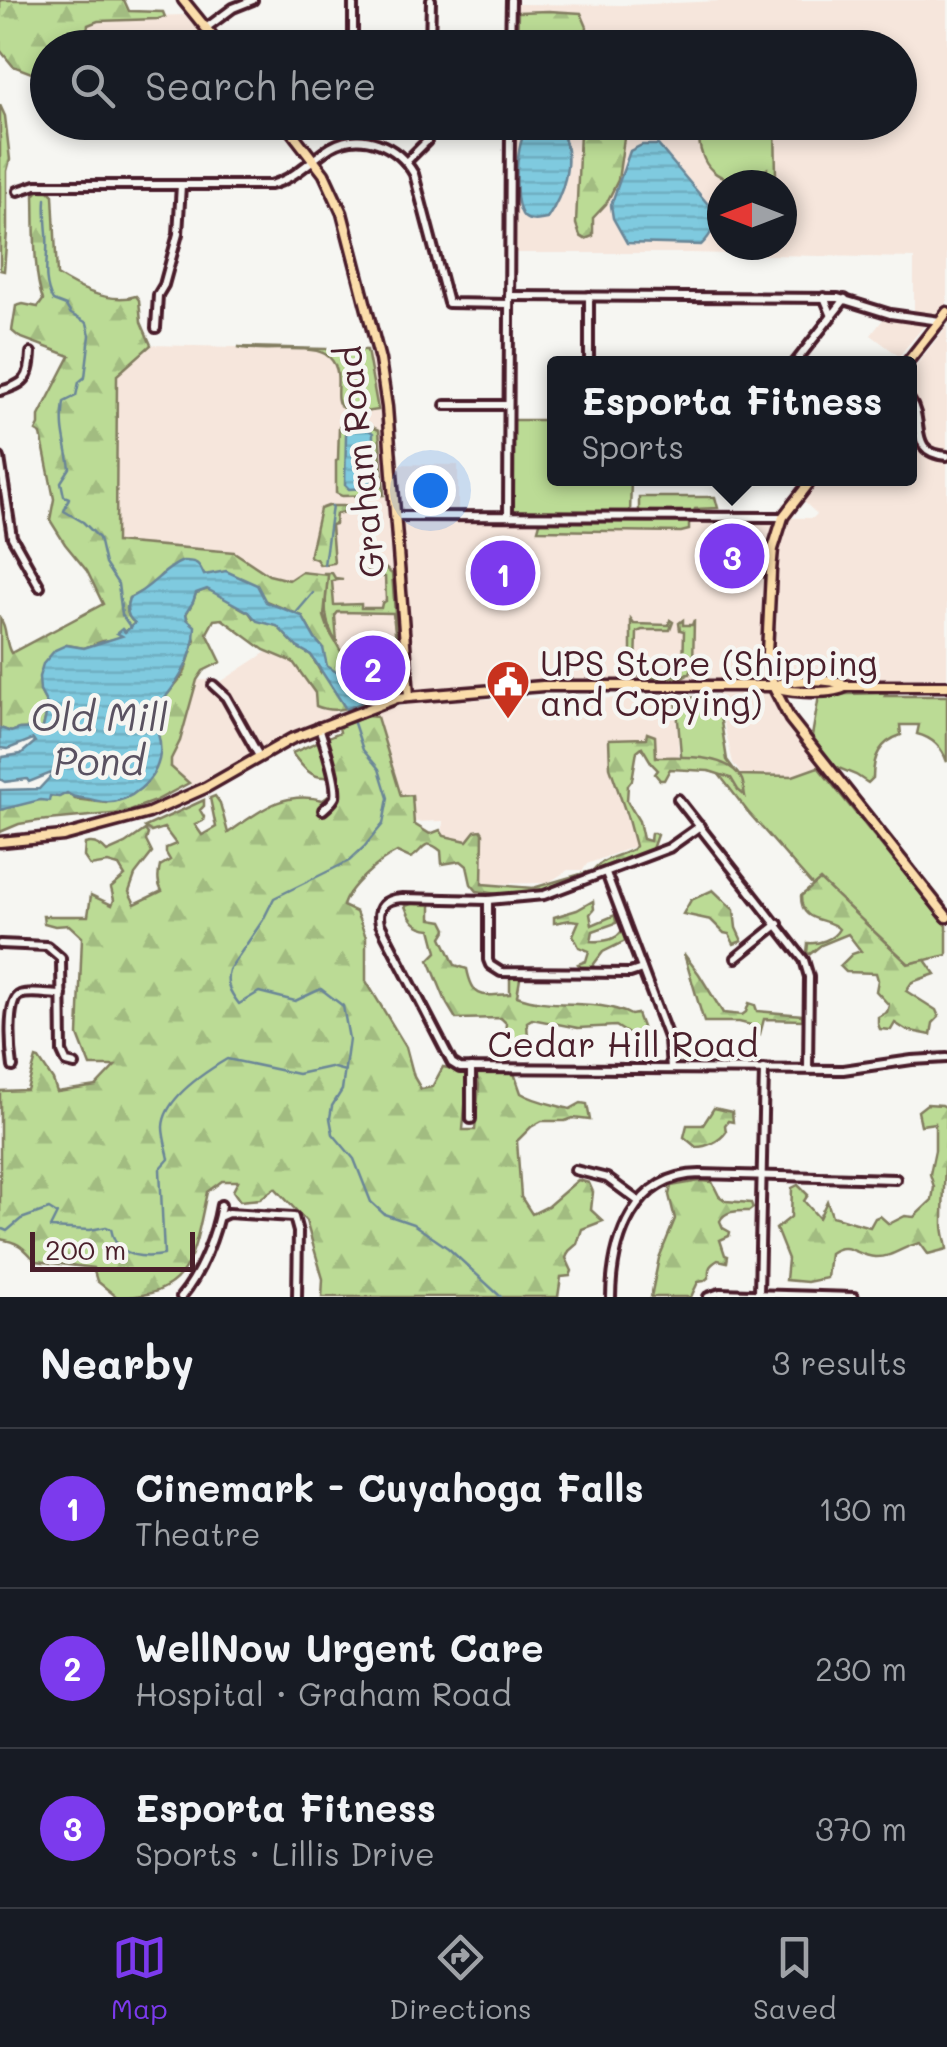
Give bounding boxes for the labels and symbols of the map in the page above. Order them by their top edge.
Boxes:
north arrow [707,170,797,260]
street label: Graham Road [324,344,394,580]
your location [405,465,456,516]
pin: 3 [700,518,764,594]
pin: 1 [470,536,536,610]
pin: 2 [340,630,406,706]
place label: UPS Store (Shipping and Copying) [540,639,878,725]
public building icon: UPS Store (Shipping and Copying) [485,659,531,720]
water label: Old Mill Pond [31,691,168,785]
street label: Cedar Hill Road [487,1020,759,1066]
scale bar [30,1227,195,1272]

